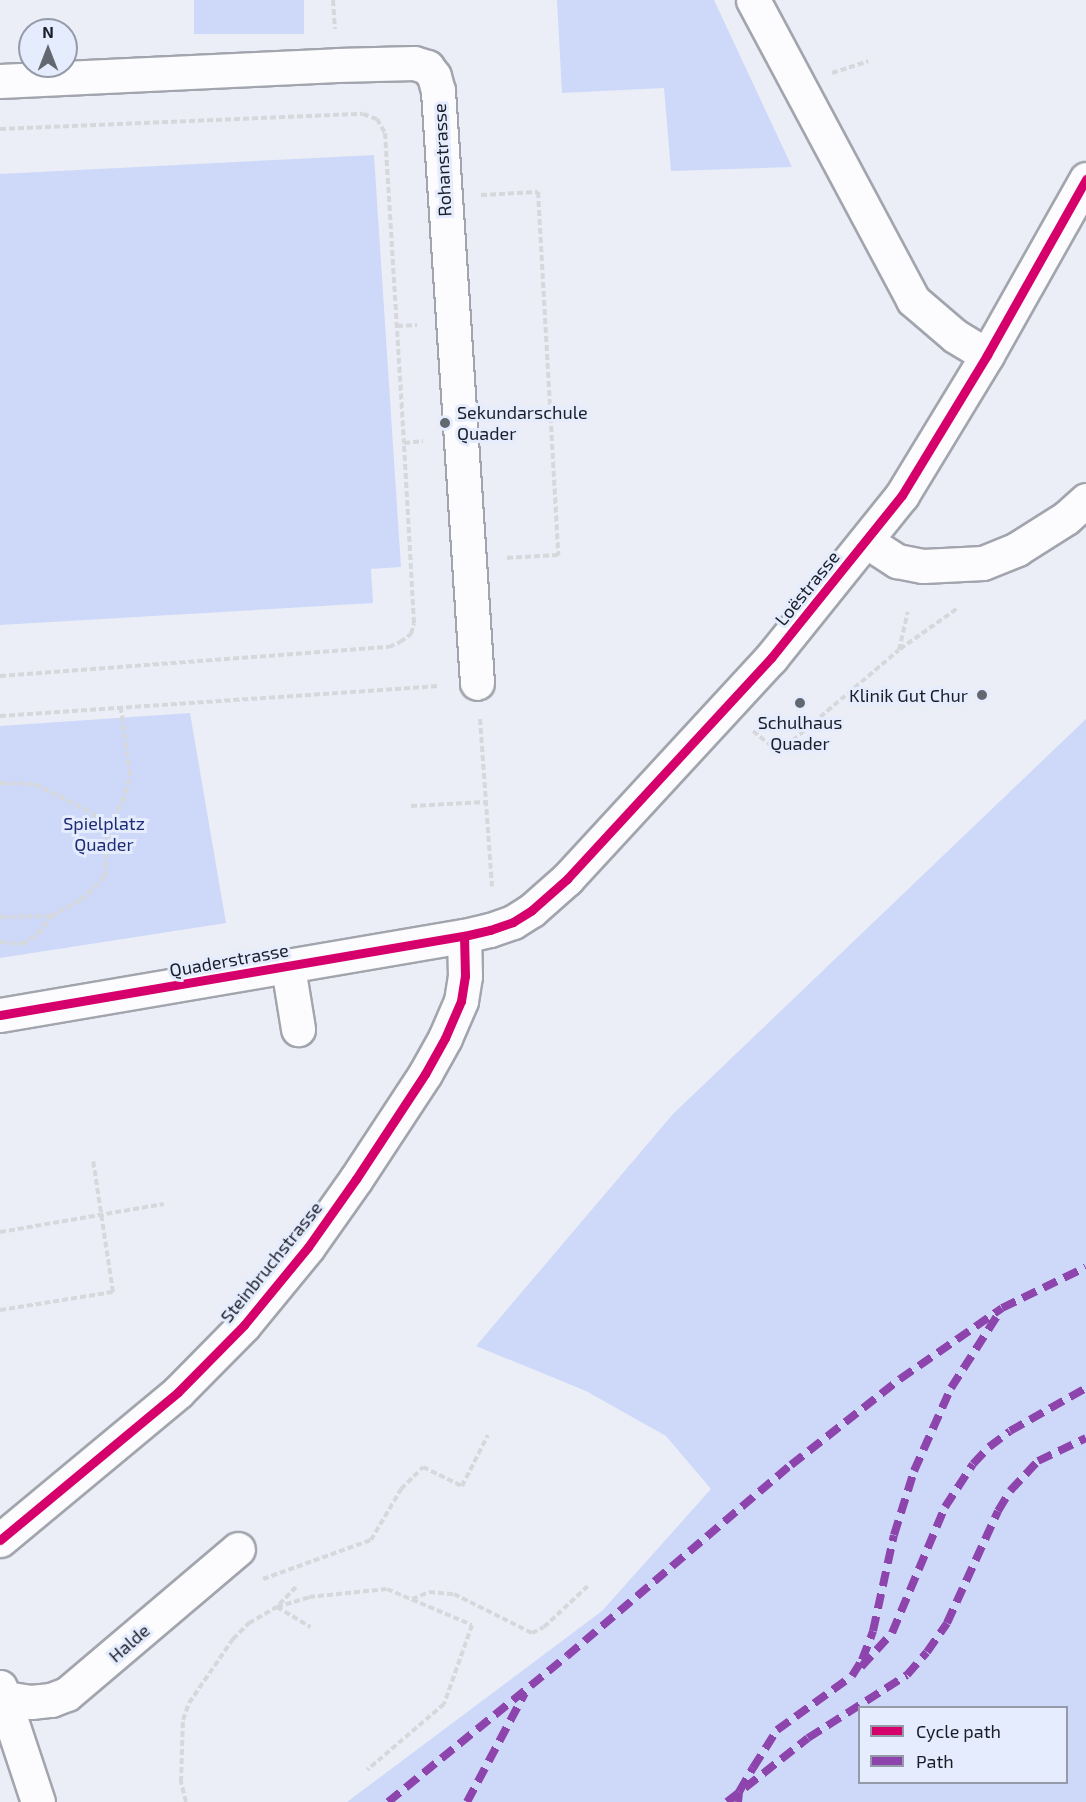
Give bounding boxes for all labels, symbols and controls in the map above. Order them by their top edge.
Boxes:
north arrow [18,18,78,78]
text: N [42,22,54,41]
street label: Rohanstrasse [428,103,456,217]
place label: Sekundarschule Quader [457,402,588,444]
marker: Sekundarschule Quader [438,416,452,430]
street label: Loëstrasse [770,546,844,630]
place label: Klinik Gut Chur [849,684,968,706]
marker: Klinik Gut Chur [973,686,991,704]
marker: Schulhaus Quader [793,696,807,710]
place label: Schulhaus Quader [758,712,842,754]
park label: Spielplatz Quader [63,813,145,856]
street label: Quaderstrasse [168,939,290,981]
street label: Steinbruchstrasse [216,1197,326,1327]
street label: Halde [104,1619,154,1667]
legend [858,1706,1068,1784]
text: Cycle path [916,1720,1001,1742]
text: Path [916,1750,954,1772]

